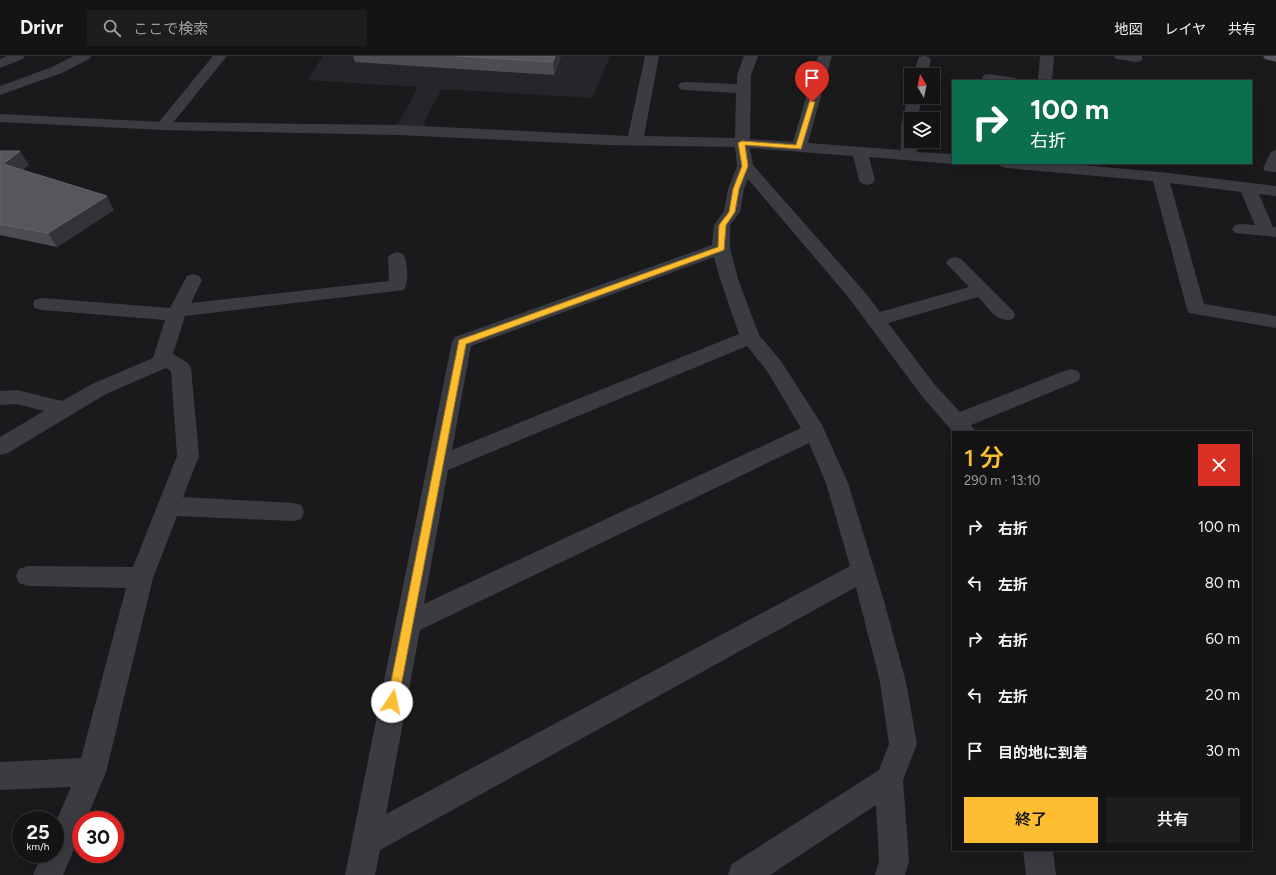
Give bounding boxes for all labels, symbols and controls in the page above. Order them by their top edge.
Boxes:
search box [87,10,367,46]
text: Drivr [20,16,63,39]
icon: search [101,17,123,39]
text: ここで検索 [133,20,208,38]
text: 地図 [1114,21,1142,38]
text: レイヤ [1164,21,1206,38]
text: 共有 [1228,21,1256,38]
pin [795,61,829,102]
icon: arrive [801,67,823,89]
north arrow [904,68,940,104]
map controls [904,68,940,148]
text: 100 m [1030,92,1109,126]
icon: right [964,96,1016,148]
button: layers [904,112,940,148]
text: 右折 [1030,130,1066,152]
text: 1 分 [964,443,1004,472]
button: close [1198,444,1240,486]
text: 290 m · 13:10 [964,473,1040,488]
icon: right [964,516,986,538]
text: 100 m [1198,518,1240,536]
text: 右折 [998,520,1028,538]
icon: left [964,572,986,594]
text: 80 m [1205,574,1240,592]
text: 左折 [998,576,1028,594]
icon: right [964,628,986,650]
text: 60 m [1205,630,1240,648]
text: 右折 [998,632,1028,650]
position arrow [371,681,413,723]
icon: left [964,684,986,706]
text: 20 m [1206,686,1240,704]
text: 左折 [998,688,1028,706]
icon: arrive [964,740,986,762]
text: 30 m [1206,742,1240,760]
text: 目的地に到着 [998,744,1088,762]
button: 終了 [964,797,1098,843]
button: 共有 [1106,797,1240,843]
speed limit sign: 30 [72,811,124,863]
text: 25 [26,820,50,844]
text: km/h [27,840,49,853]

